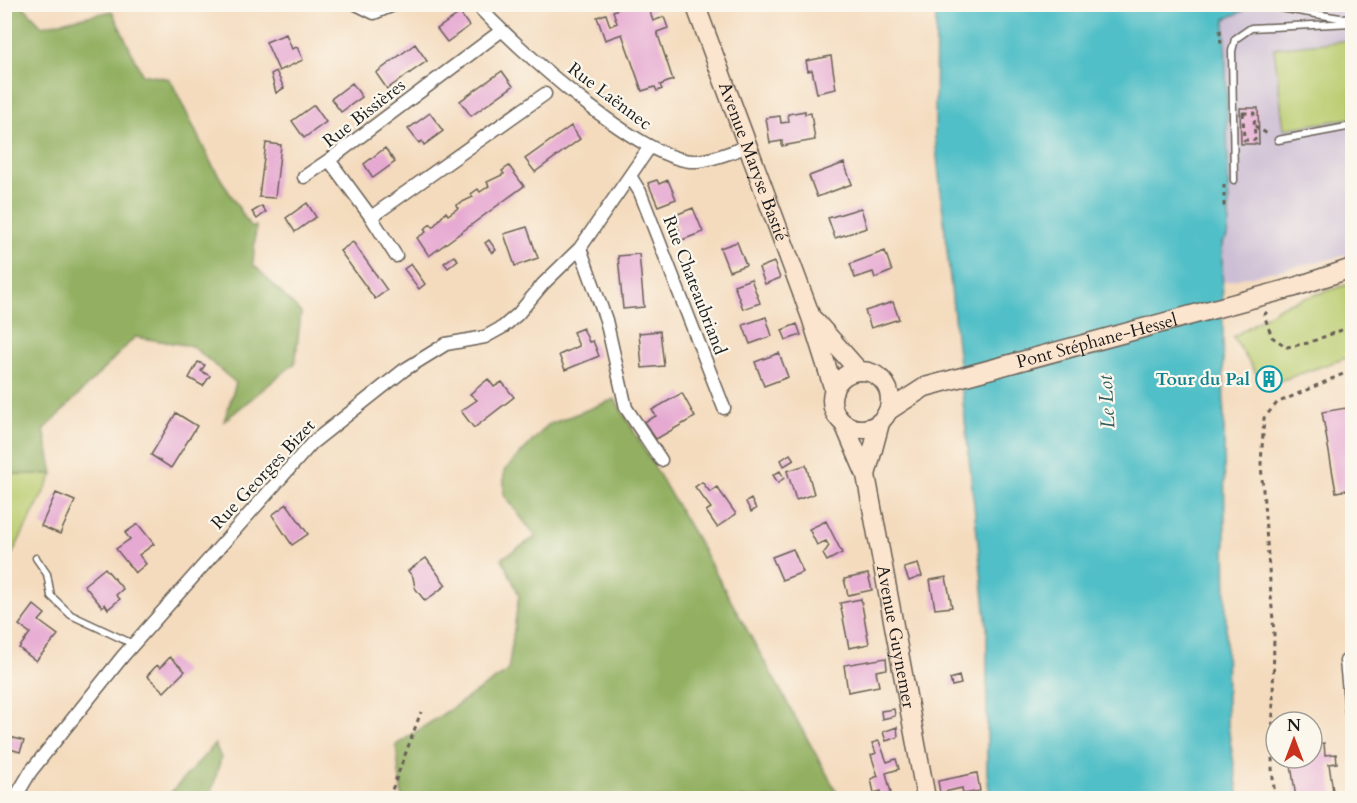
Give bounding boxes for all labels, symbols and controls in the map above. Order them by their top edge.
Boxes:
street label: Rue Laënnec [563,57,657,136]
street label: Rue Bissières [318,73,411,154]
street label: Avenue Maryse Bastié [712,79,794,245]
street label: Rue Chateaubriand [656,212,733,359]
street label: Pont Stéphane-Hessel [1014,307,1181,375]
building icon: Tour du Pal [1254,364,1284,394]
place label: Tour du Pal [1156,367,1250,392]
water label: Le Lot [1092,373,1121,429]
street label: Rue Georges Bizet [206,414,321,535]
street label: Avenue Guynemer [870,563,921,711]
north arrow [1264,710,1324,770]
text: N [1287,715,1301,737]

